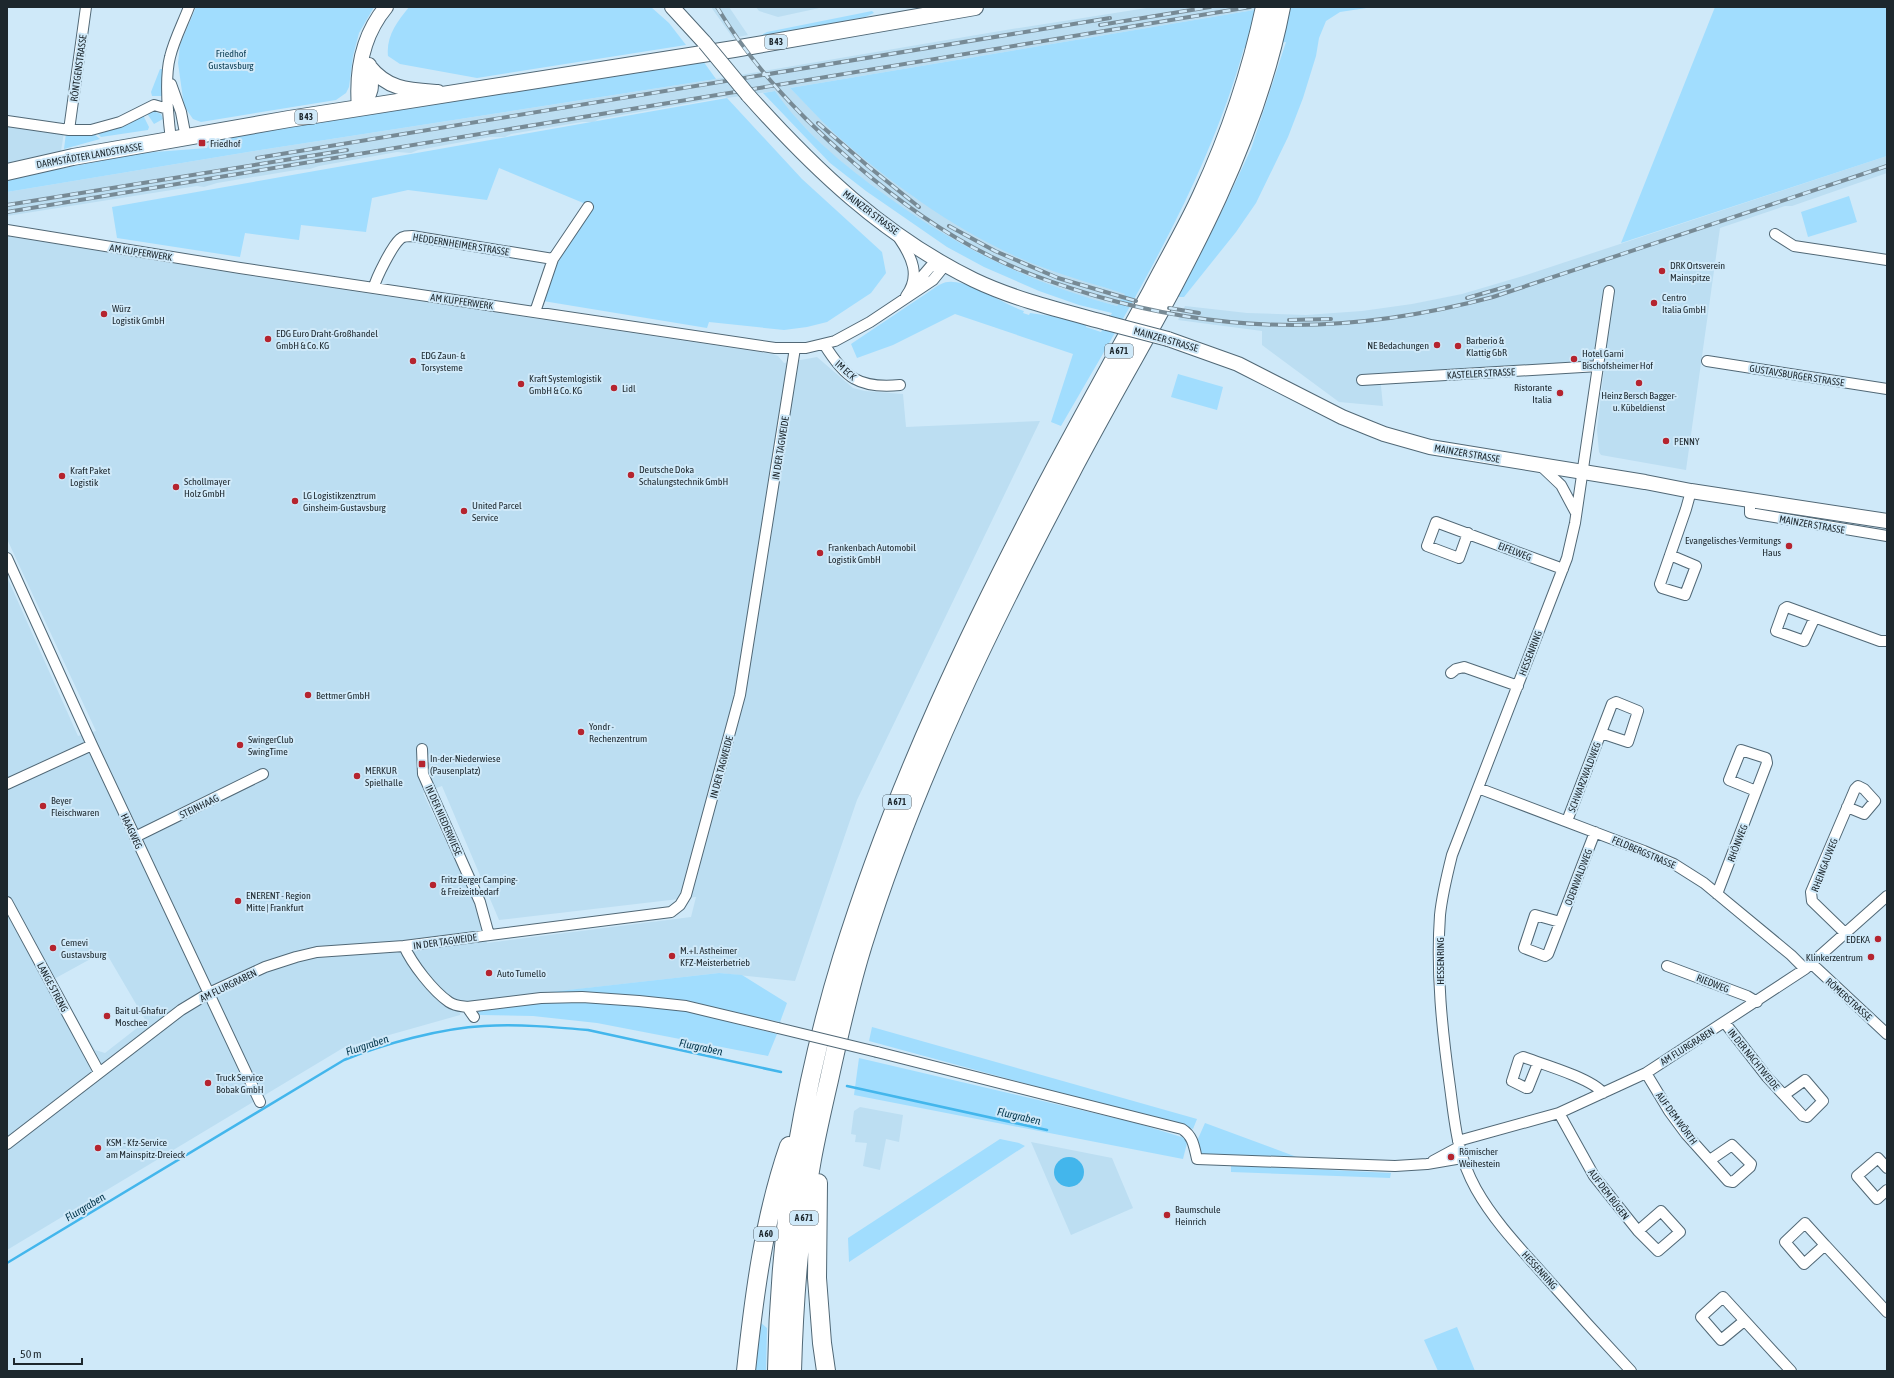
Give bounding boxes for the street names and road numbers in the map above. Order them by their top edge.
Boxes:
street label: RÖNTGENSTRASSE [68,33,89,102]
road number: B 43 [765,35,787,49]
road number: B 43 [295,110,317,124]
street label: DARMSTÄDTER LANDSTRASSE [35,141,144,170]
street label: MAINZER STRASSE [841,188,901,237]
street label: HEDDERNHEIMER STRASSE [412,231,511,258]
street label: AM KUPFERWERK [109,242,173,263]
street label: AM KUPFERWERK [430,292,494,311]
street label: MAINZER STRASSE [1132,325,1200,354]
road number: A 671 [1105,344,1133,358]
street label: IM ECK [833,358,858,383]
street label: GUSTAVSBURGER STRASSE [1749,363,1846,389]
street label: KASTELER STRASSE [1447,366,1516,381]
street label: IN DER TAGWEIDE [770,415,791,481]
street label: MAINZER STRASSE [1433,442,1501,465]
street label: MAINZER STRASSE [1778,513,1846,536]
street label: EIFELWEG [1496,540,1533,563]
street label: HESSENRING [1517,629,1544,677]
street label: IN DER TAGWEIDE [708,734,735,800]
street label: SCHWARZWALDWEG [1566,741,1603,814]
street label: IN DER NIEDERWIESE [423,783,464,858]
street label: STEINHAAG [178,792,221,821]
road number: A 671 [883,795,911,809]
street label: HAAGWEG [119,812,145,851]
street label: RHÖNWEG [1725,823,1750,864]
street label: FELDBERGSTRASSE [1610,834,1678,871]
street label: RHEINGAUWEG [1809,837,1840,893]
street label: ODENWALDWEG [1563,847,1594,907]
street label: IN DER TAGWEIDE [413,931,478,951]
street label: HESSENRING [1435,937,1446,985]
street label: LANGE STRENG [35,961,70,1014]
street label: AM FLURGRABEN [198,967,258,1004]
street label: RIEDWEG [1695,972,1731,995]
street label: RÖMERSTRASSE [1823,976,1874,1023]
street label: AM FLURGRABEN [1658,1025,1716,1067]
street label: IN DER NACHTWEIDE [1726,1027,1782,1093]
street label: AUF DEM WÖRTH [1654,1090,1699,1147]
street label: AUF DEM BÜGEN [1586,1167,1631,1222]
road number: A 671 [790,1211,818,1225]
road number: A 60 [754,1227,778,1241]
street label: HESSENRING [1520,1249,1560,1292]

